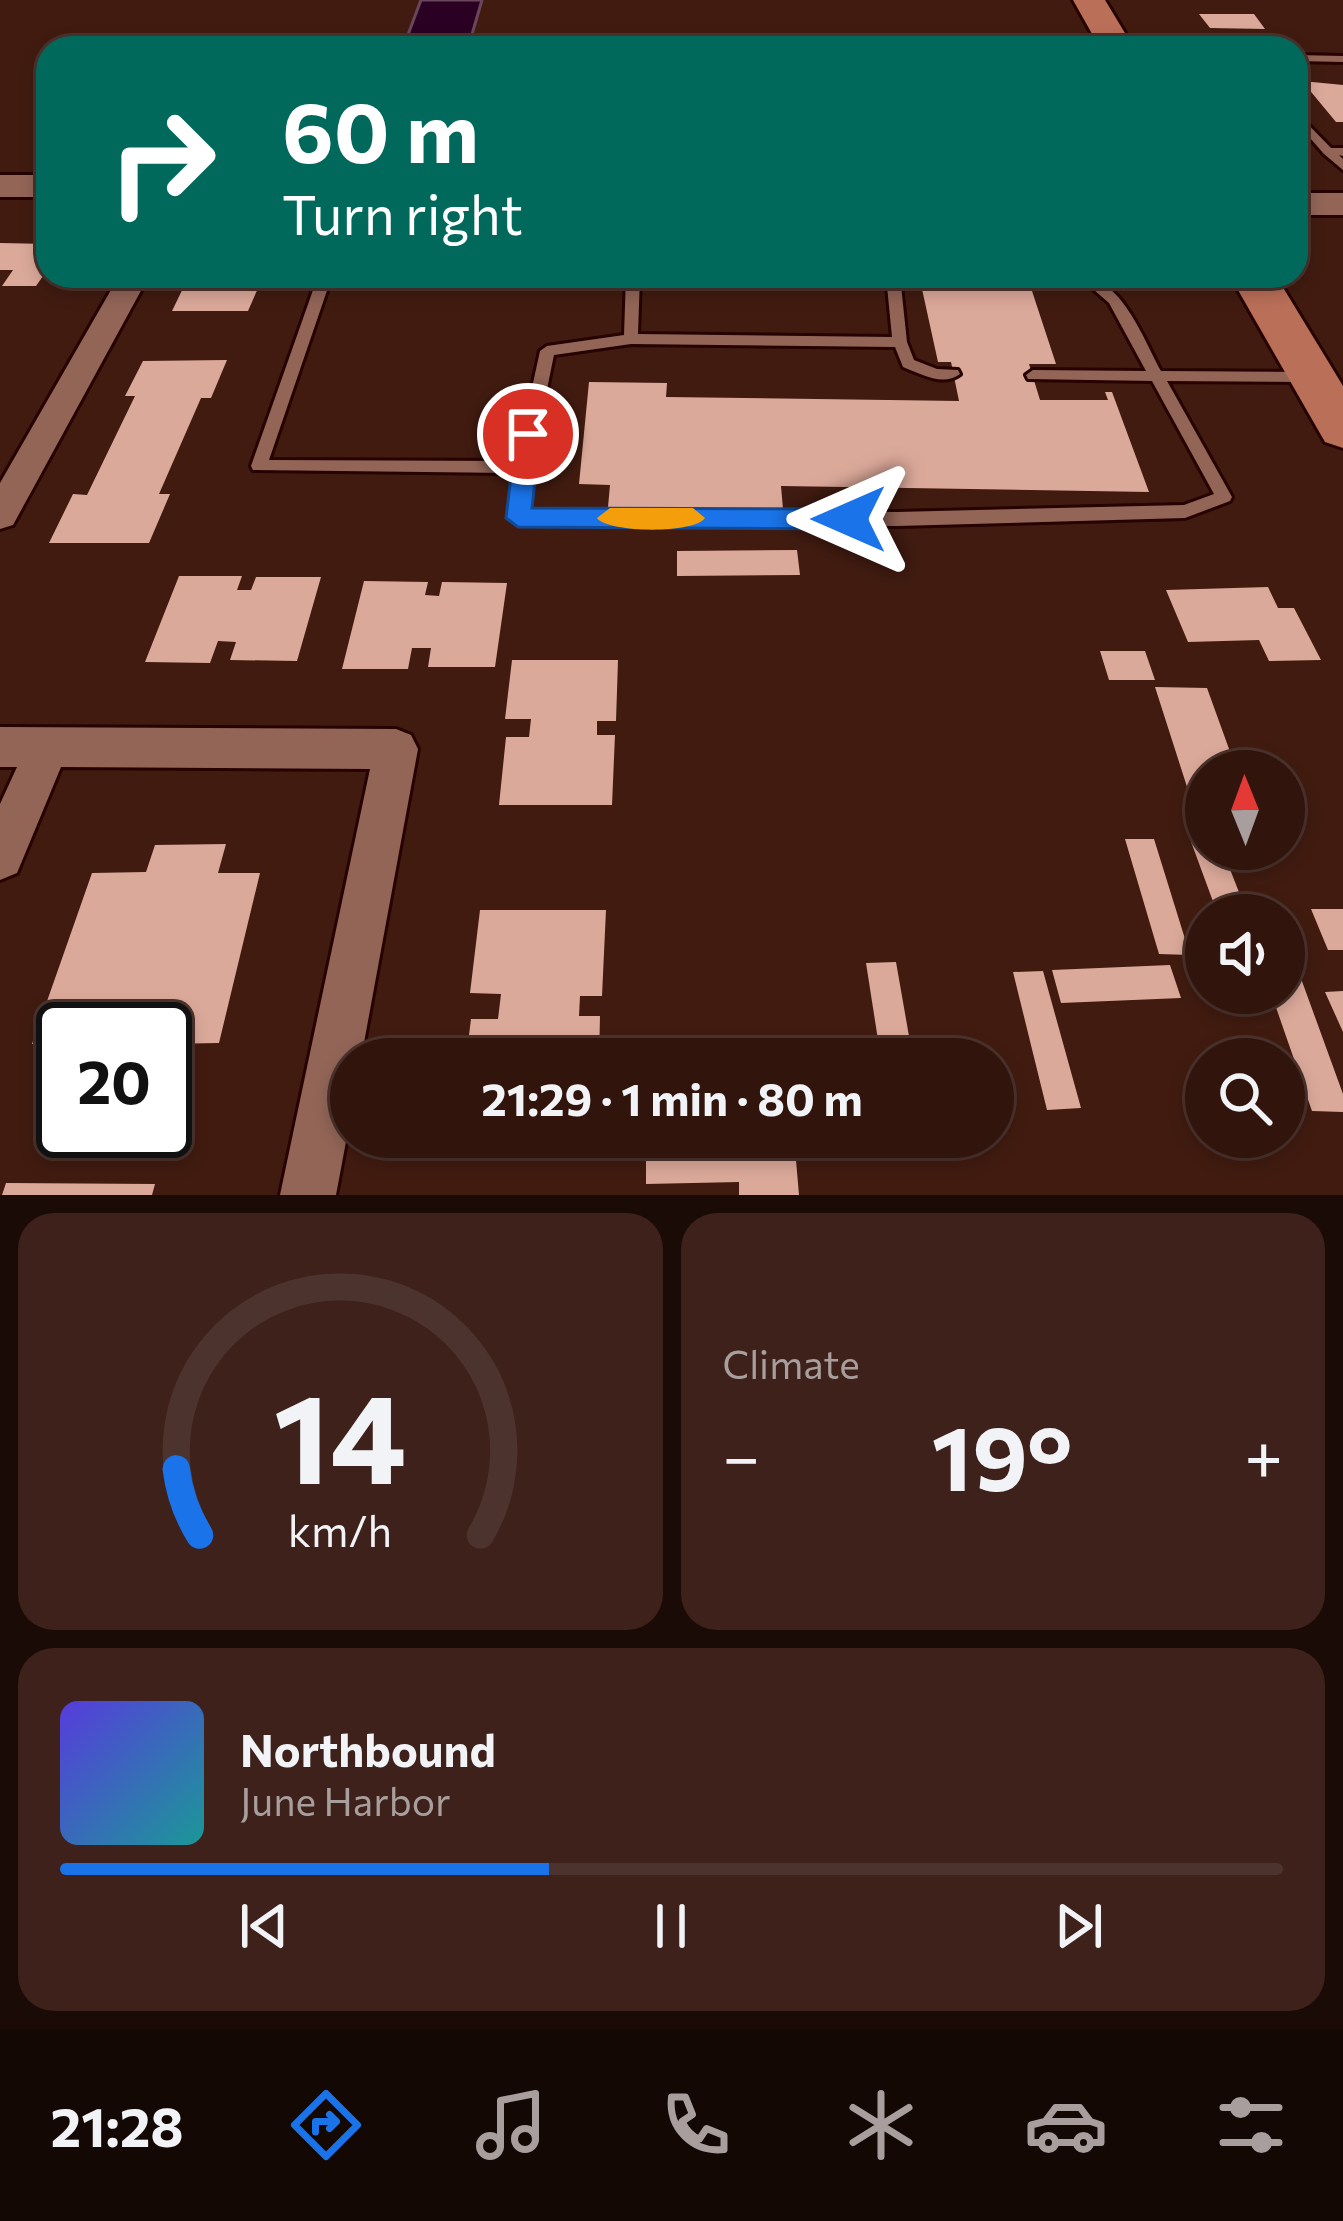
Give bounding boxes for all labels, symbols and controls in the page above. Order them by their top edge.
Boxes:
text: 60 m [282,78,479,180]
icon: right [84,84,240,240]
text: Turn right [282,180,523,246]
pin [477,383,579,485]
icon: arrive [495,401,561,467]
position arrow [786,456,912,582]
north arrow [1185,750,1305,870]
map controls [1185,750,1305,1158]
button: sound [1185,894,1305,1014]
speed limit sign: 20 [36,1002,192,1158]
button: search [1185,1038,1305,1158]
text: 21:29 · 1 min · 80 m [481,1070,863,1125]
text: Climate [723,1339,860,1387]
text: 14 [274,1357,407,1510]
text: 19° [931,1399,1073,1510]
text: − [723,1414,760,1495]
text: + [1244,1414,1283,1495]
text: km/h [288,1502,392,1555]
text: Northbound [240,1721,496,1776]
text: June Harbor [240,1776,451,1824]
icon: previous [231,1893,297,1959]
icon: pause [638,1893,704,1959]
icon: next [1046,1893,1112,1959]
icon: directions [284,2083,368,2167]
icon: music [469,2083,553,2167]
icon: phone [654,2083,738,2167]
icon: climate [839,2083,923,2167]
icon: car [1024,2083,1108,2167]
icon: filters [1209,2083,1293,2167]
text: 21:28 [50,2092,184,2158]

